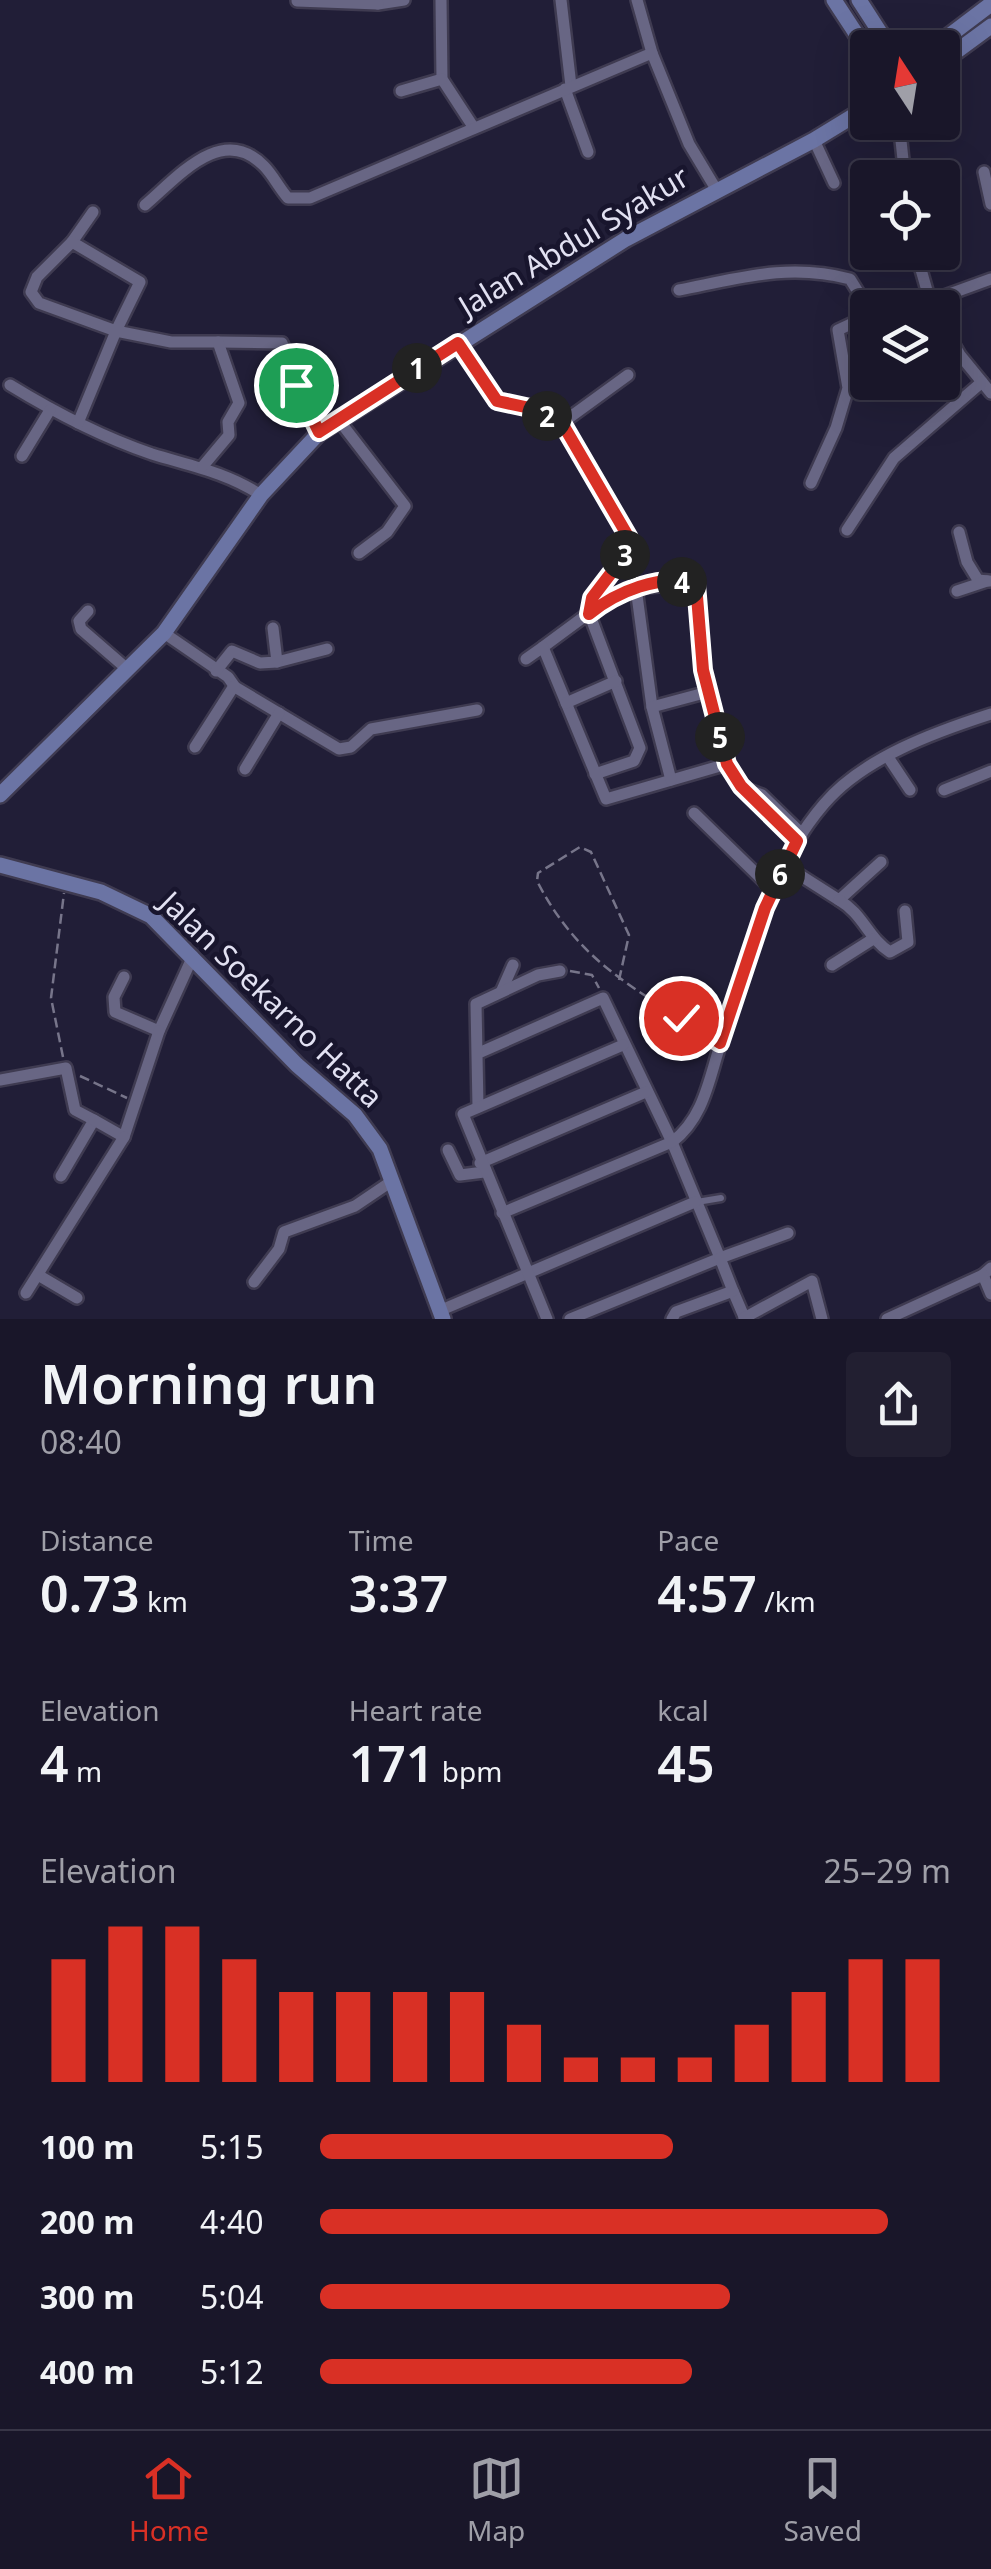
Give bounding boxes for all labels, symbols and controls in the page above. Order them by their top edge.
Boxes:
north arrow [850,30,960,140]
map controls [850,30,960,400]
street label: Jalan Abdul Syakur [448,156,696,327]
button: locate [850,160,960,270]
button: layers [850,290,960,400]
pin [254,343,339,428]
pin: 1 [392,343,442,393]
text: 1 [409,349,425,387]
icon: arrive [269,358,324,413]
pin: 2 [522,391,572,441]
text: 2 [539,397,555,435]
pin: 3 [600,530,650,580]
text: 3 [617,536,633,574]
pin: 4 [657,557,707,607]
text: 4 [674,563,690,601]
pin: 5 [695,712,745,762]
text: 5 [712,718,728,756]
pin: 6 [755,849,805,899]
text: 6 [772,855,788,893]
street label: Jalan Soekarno Hatta [150,880,392,1116]
pin [639,976,724,1061]
icon: check [654,991,709,1046]
text: Morning run [40,1345,377,1420]
button: share [846,1352,951,1457]
text: 08:40 [40,1420,122,1463]
text: Distance [40,1521,153,1559]
text: Time [349,1521,413,1559]
text: Pace [657,1521,719,1559]
text: 0.73 [40,1559,140,1627]
text: 3:37 [349,1559,448,1627]
text: 4:57 [657,1559,757,1627]
text: km [140,1582,188,1620]
text: /km [757,1582,816,1620]
text: Elevation [40,1691,160,1729]
text: Heart rate [349,1691,482,1729]
text: kcal [657,1691,709,1729]
text: 4 [40,1729,69,1797]
text: 171 [349,1729,434,1797]
text: 45 [657,1729,715,1797]
text: m [69,1752,102,1790]
text: bpm [434,1752,502,1790]
text: Elevation [40,1849,177,1892]
text: 25–29 m [824,1849,951,1892]
text: 100 m [40,2125,134,2168]
text: 5:15 [200,2125,264,2168]
text: 200 m [40,2200,134,2243]
text: 4:40 [200,2200,264,2243]
text: 300 m [40,2275,134,2318]
text: 5:04 [200,2275,264,2318]
text: 400 m [40,2350,134,2393]
text: 5:12 [200,2350,264,2393]
tab: Home [129,2451,209,2549]
tab: Map [467,2451,525,2549]
tab: Saved [784,2451,862,2549]

